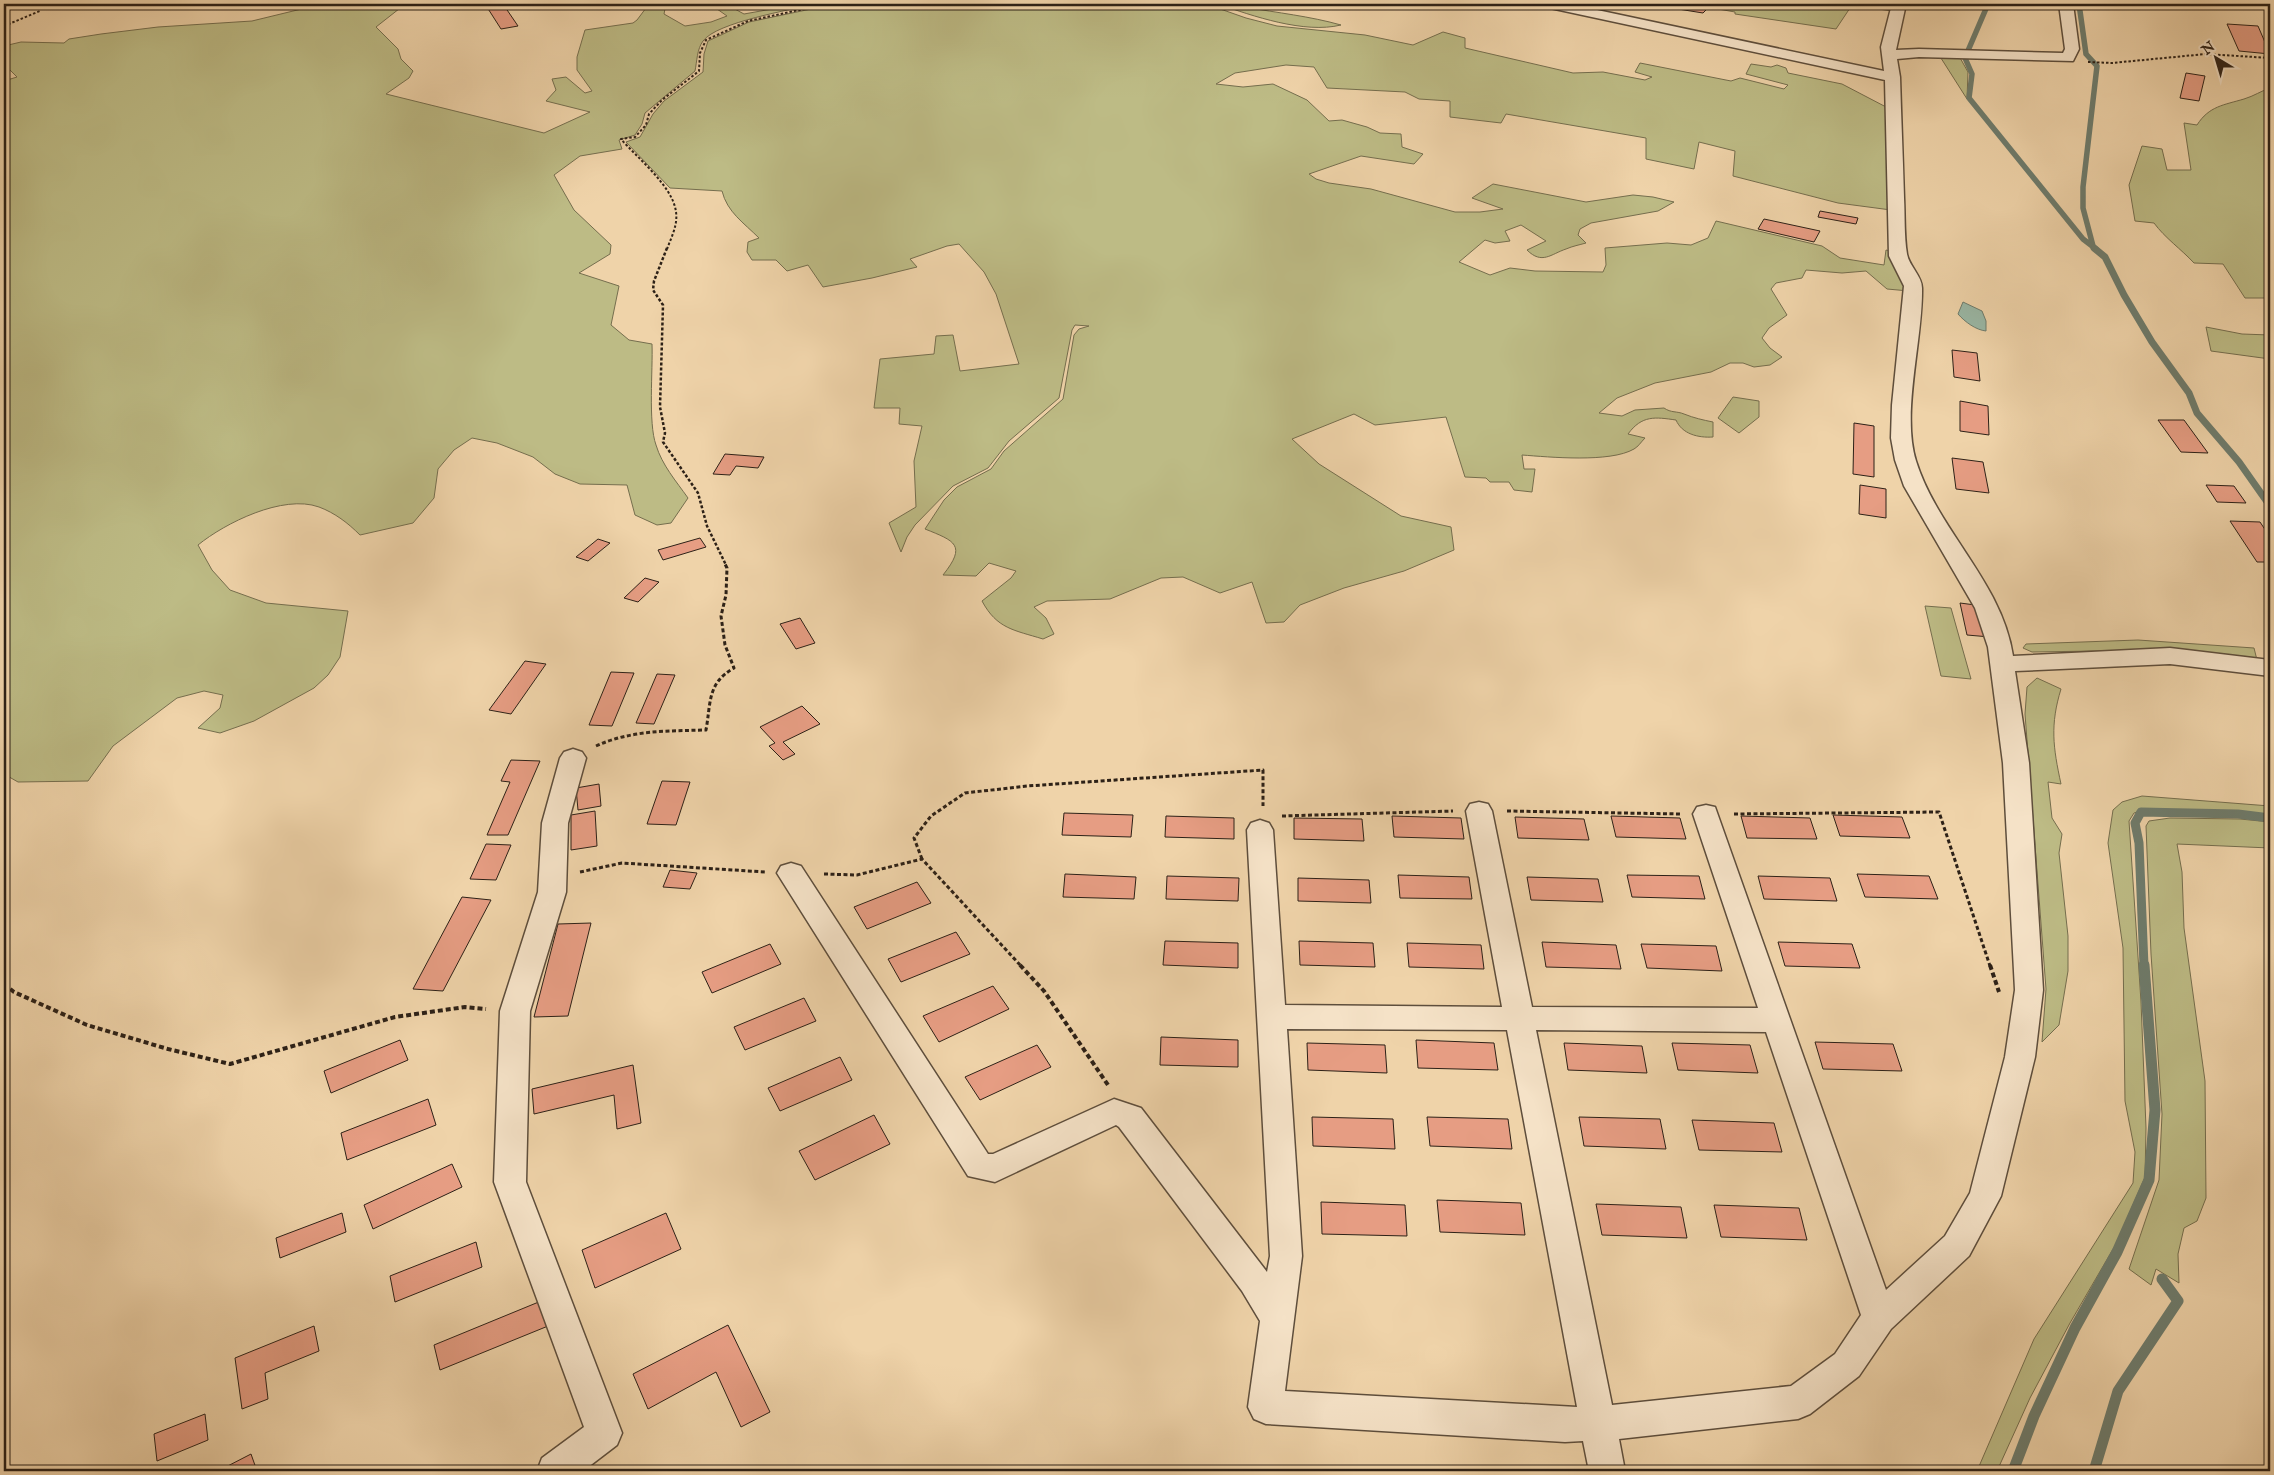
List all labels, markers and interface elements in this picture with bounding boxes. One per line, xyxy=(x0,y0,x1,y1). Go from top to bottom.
north arrow xyxy=(2192,32,2242,82)
text: N xyxy=(2198,38,2219,60)

